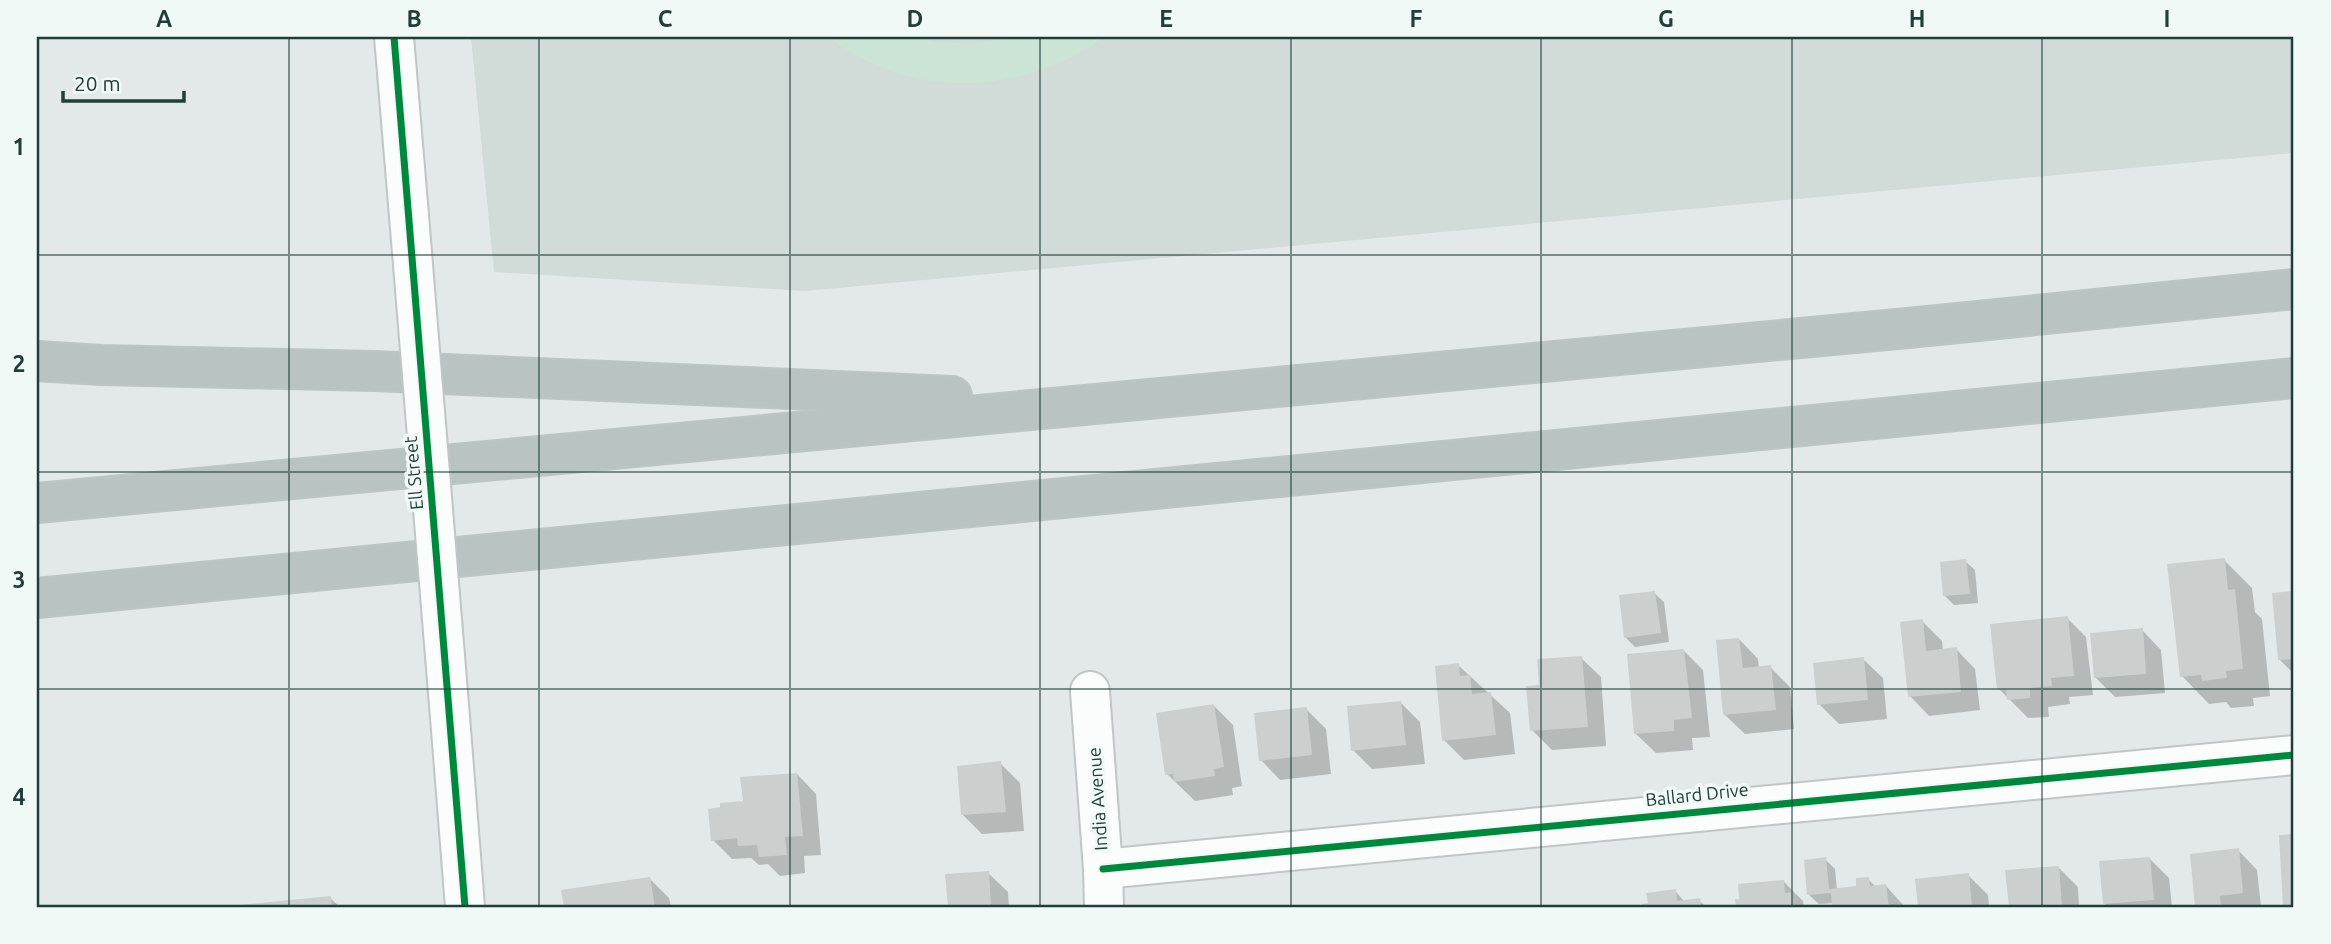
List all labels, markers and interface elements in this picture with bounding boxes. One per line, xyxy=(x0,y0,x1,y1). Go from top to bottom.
text: A xyxy=(156,6,172,31)
text: B xyxy=(406,6,422,31)
text: C xyxy=(658,6,673,31)
text: D xyxy=(907,6,923,31)
text: E xyxy=(1159,6,1173,31)
text: F xyxy=(1410,6,1423,31)
text: G xyxy=(1658,6,1674,31)
text: H xyxy=(1909,6,1925,31)
text: I xyxy=(2164,6,2170,31)
scale bar xyxy=(63,60,184,104)
text: 20 m xyxy=(74,71,121,95)
text: 1 xyxy=(13,134,25,159)
text: 2 xyxy=(13,351,25,376)
street label: Ell Street xyxy=(400,435,426,511)
text: 3 xyxy=(13,567,25,592)
street label: India Avenue xyxy=(1083,747,1111,852)
street label: Ballard Drive xyxy=(1644,779,1749,809)
text: 4 xyxy=(13,784,26,809)

